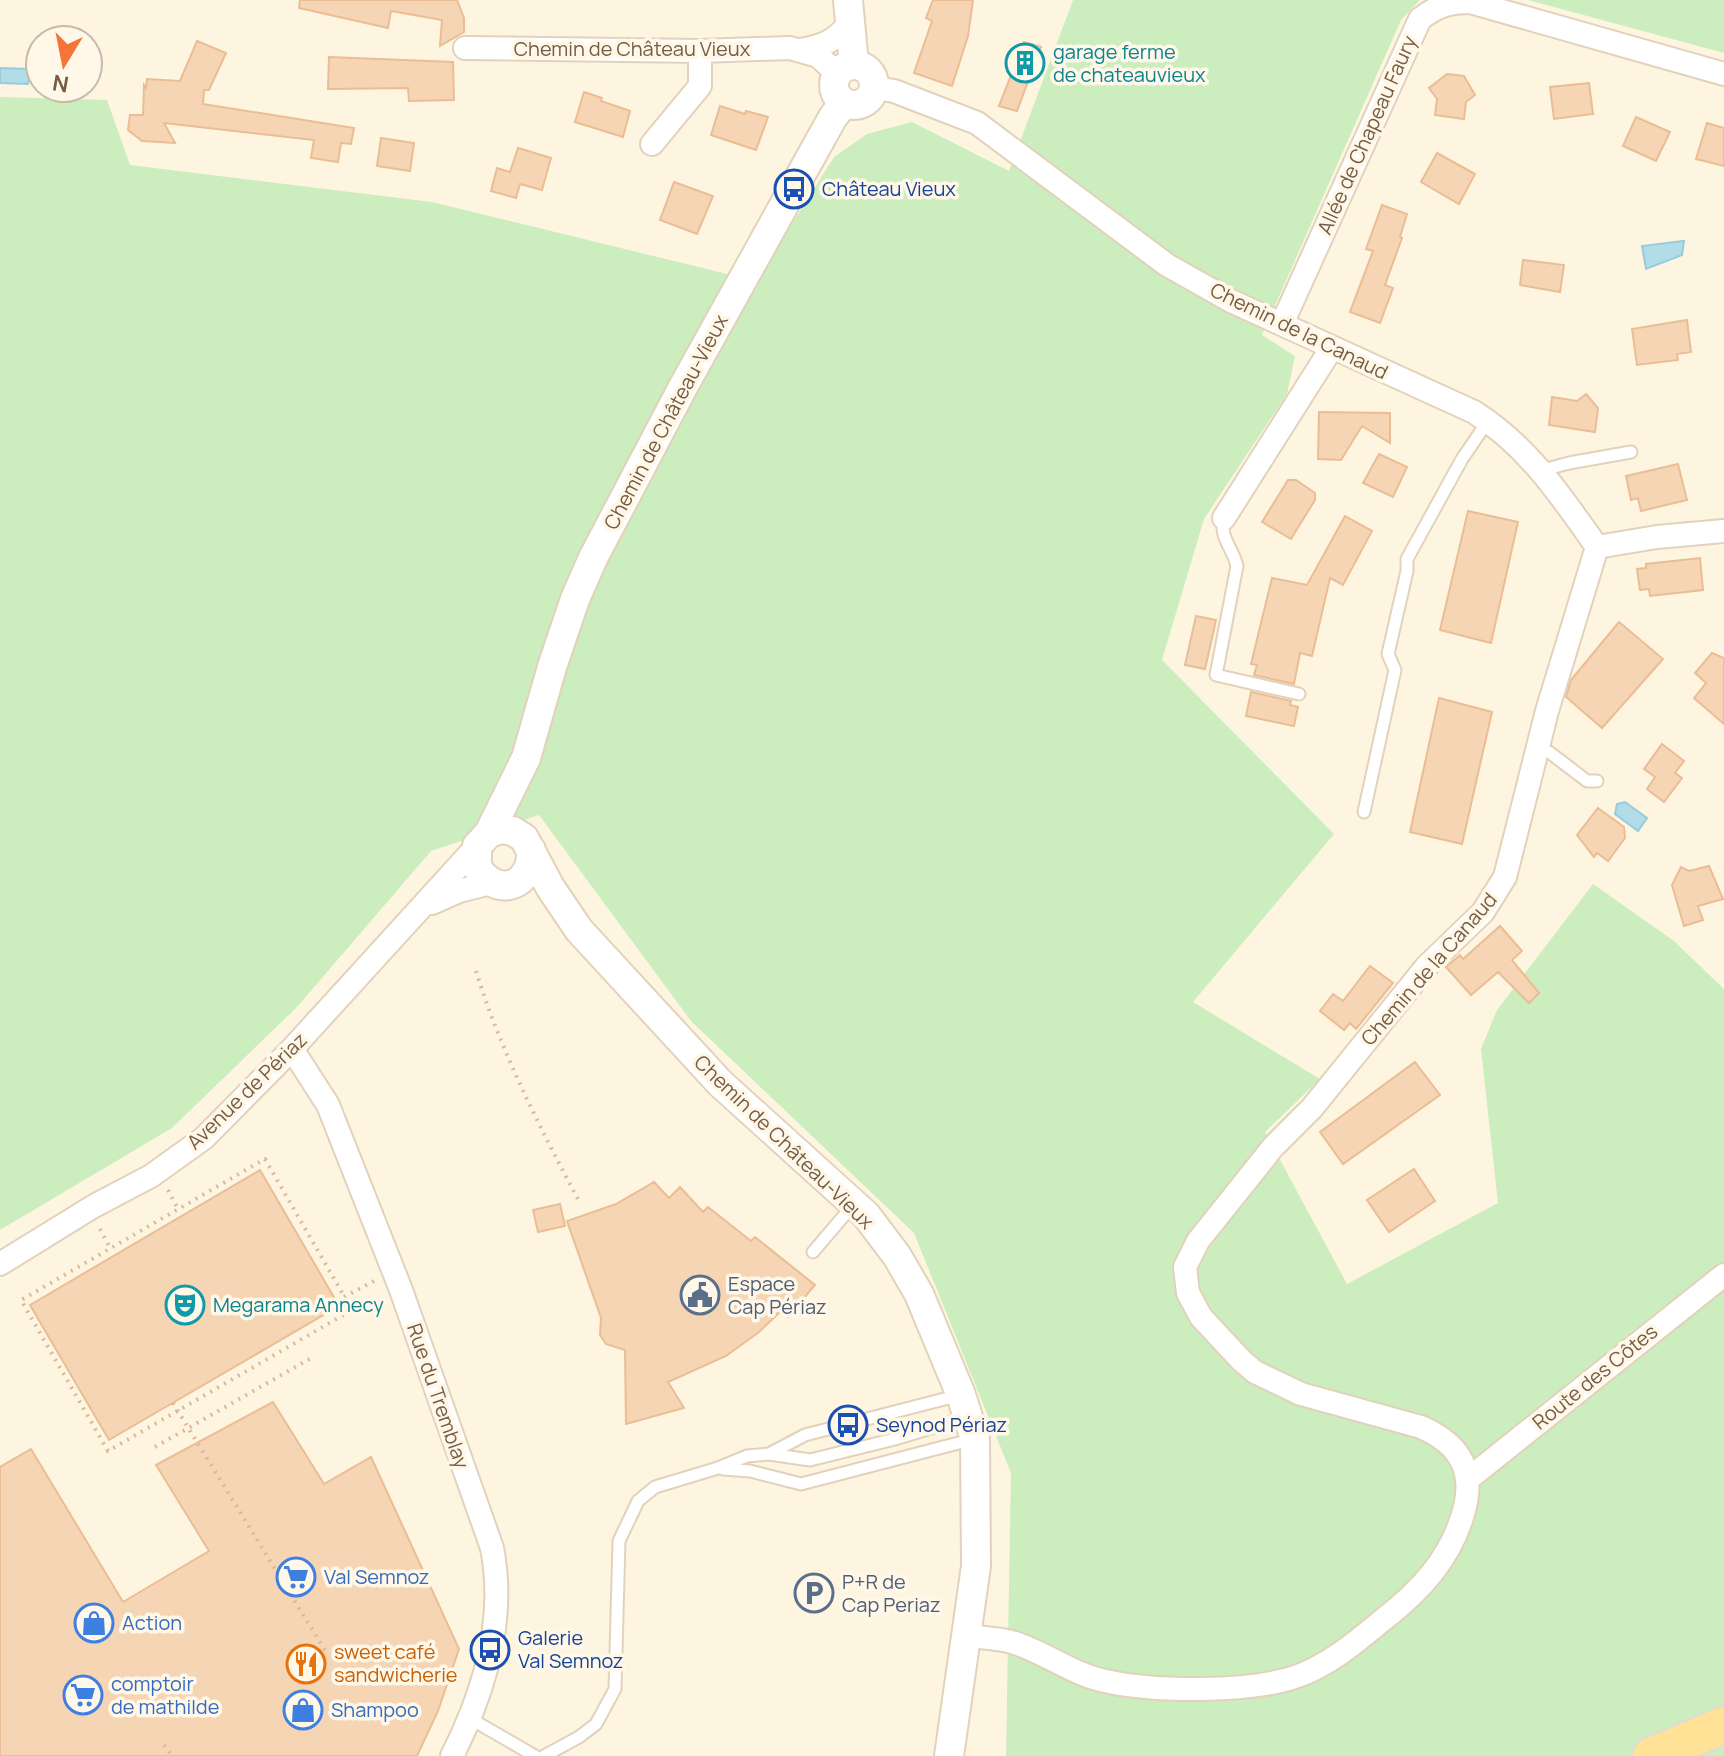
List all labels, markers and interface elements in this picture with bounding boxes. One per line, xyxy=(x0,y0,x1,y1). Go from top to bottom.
north arrow xyxy=(24,24,104,104)
street label: Allée de Chapeau Faury xyxy=(1311,31,1423,238)
street label: Chemin de Château Vieux xyxy=(514,35,751,62)
place label: garage ferme de chateauvieux xyxy=(1053,38,1206,88)
building icon: garage ferme de chateauvieux xyxy=(1004,42,1046,84)
text: N xyxy=(50,68,71,100)
bus stop icon: Château Vieux xyxy=(773,168,815,210)
place label: Château Vieux xyxy=(822,175,956,202)
street label: Chemin de la Canaud xyxy=(1206,276,1393,385)
street label: Chemin de Château-Vieux xyxy=(597,309,734,534)
street label: Chemin de la Canaud xyxy=(1355,886,1503,1051)
street label: Avenue de Périaz xyxy=(181,1026,313,1155)
street label: Chemin de Château-Vieux xyxy=(689,1049,880,1235)
place label: Espace Cap Périaz xyxy=(728,1270,827,1320)
public building icon: Espace Cap Périaz xyxy=(679,1274,721,1316)
theatre icon: Megarama Annecy xyxy=(164,1284,206,1326)
place label: Megarama Annecy xyxy=(213,1291,384,1318)
street label: Route des Côtes xyxy=(1527,1318,1663,1435)
street label: Rue du Tremblay xyxy=(401,1320,476,1472)
bus stop icon: Seynod Périaz xyxy=(827,1404,869,1446)
place label: Seynod Périaz xyxy=(876,1411,1007,1438)
supermarket icon: Val Semnoz xyxy=(275,1556,317,1598)
place label: Val Semnoz xyxy=(324,1563,429,1590)
place label: P+R de Cap Periaz xyxy=(842,1568,941,1618)
parking icon: P+R de Cap Periaz xyxy=(793,1572,835,1614)
shop icon: Action xyxy=(73,1602,115,1644)
place label: Action xyxy=(122,1609,182,1636)
place label: Galerie Val Semnoz xyxy=(518,1624,623,1674)
bus stop icon: Galerie Val Semnoz xyxy=(469,1629,511,1671)
place label: sweet café sandwicherie xyxy=(334,1638,458,1688)
restaurant icon: sweet café sandwicherie xyxy=(285,1643,327,1685)
place label: comptoir de mathilde xyxy=(111,1670,219,1720)
supermarket icon: comptoir de mathilde xyxy=(62,1674,104,1716)
shop icon: Shampoo xyxy=(282,1689,324,1731)
place label: Shampoo xyxy=(331,1696,419,1723)

